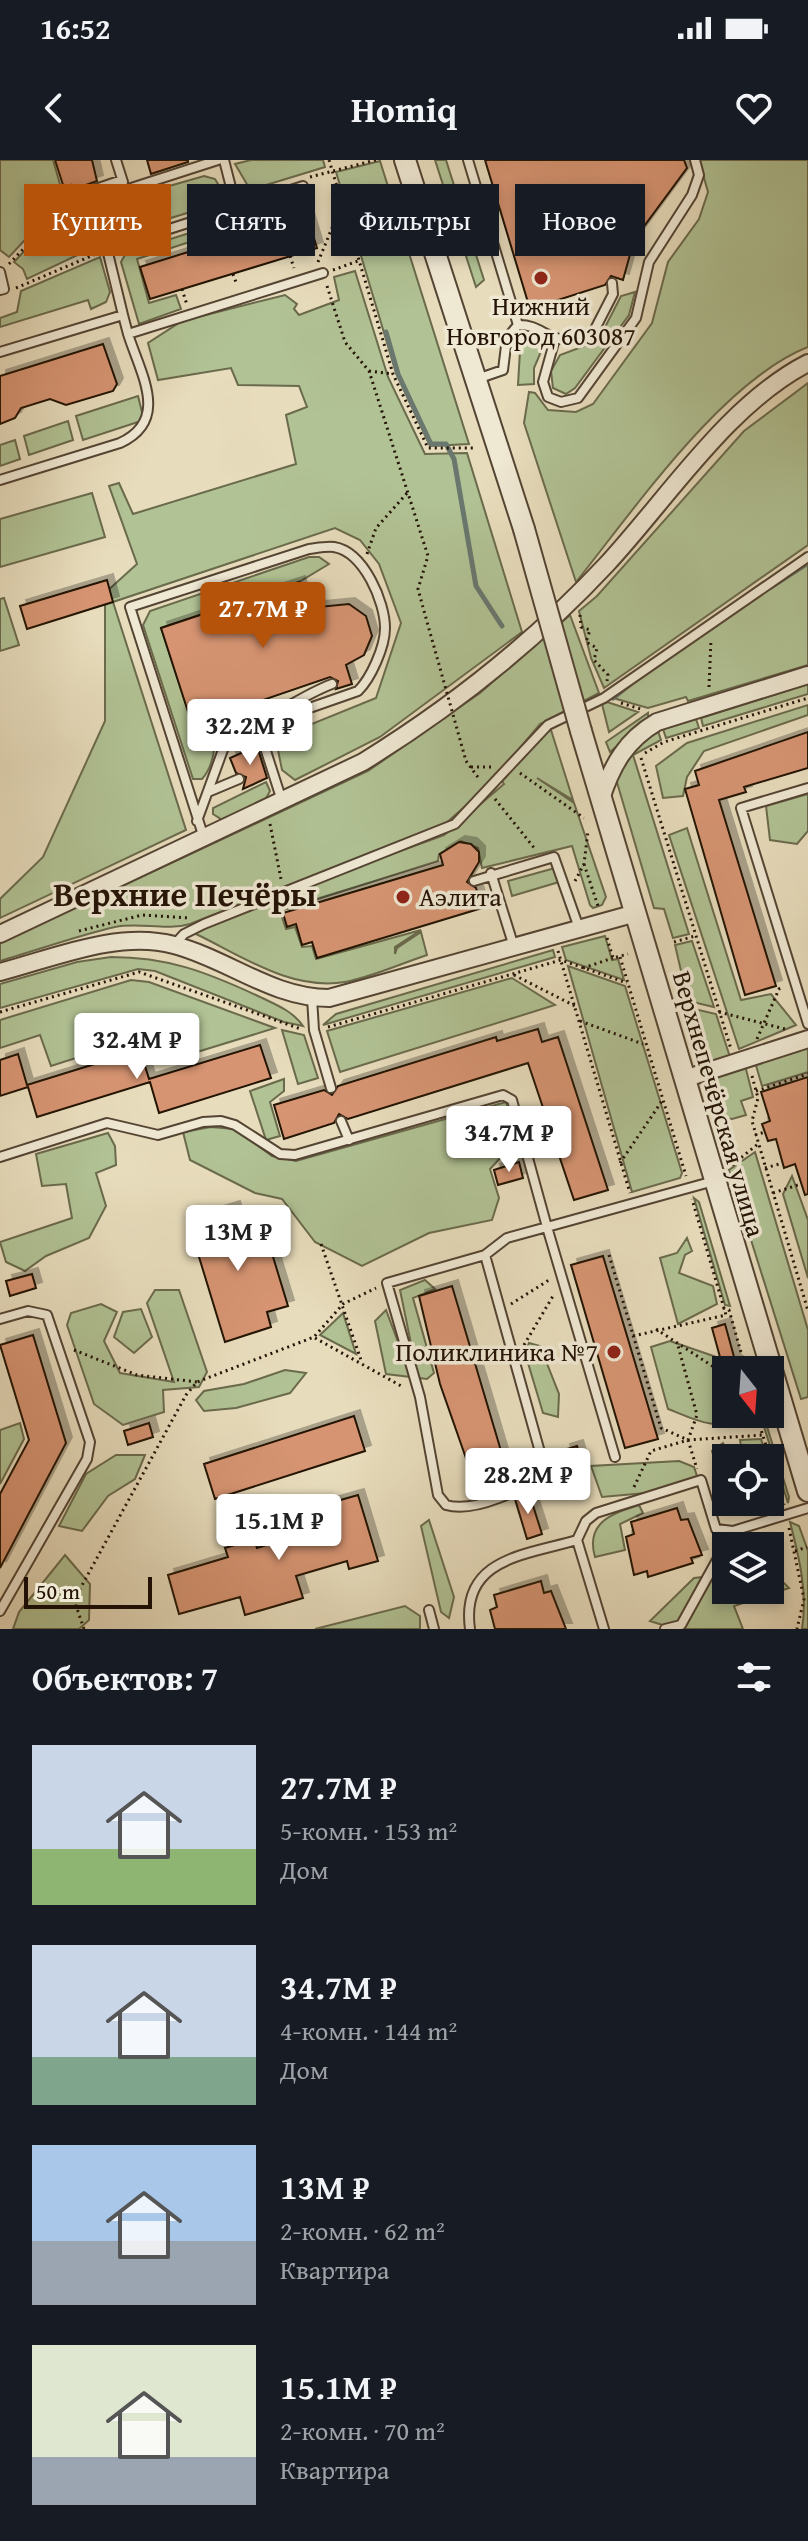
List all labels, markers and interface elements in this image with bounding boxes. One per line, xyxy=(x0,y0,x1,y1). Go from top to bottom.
text: 16:52 xyxy=(40,6,111,50)
text: Homiq xyxy=(351,82,457,135)
icon: back xyxy=(32,86,76,130)
icon: heart xyxy=(732,86,776,130)
chip: Купить xyxy=(24,184,171,256)
chip: Снять xyxy=(187,184,315,256)
chip: Фильтры xyxy=(331,184,499,256)
chip: Новое xyxy=(515,184,645,256)
marker: Нижний Новгород 603087 xyxy=(532,269,550,287)
place label: Нижний Новгород 603087 xyxy=(446,286,636,355)
pin: 27.7M ₽ xyxy=(189,582,337,650)
text: 27.7M ₽ xyxy=(218,588,308,627)
pin: 32.2M ₽ xyxy=(176,699,324,767)
text: 32.2M ₽ xyxy=(205,705,295,744)
district label: Верхние Печёры xyxy=(53,869,317,918)
place label: Аэлита xyxy=(419,877,502,916)
marker: Аэлита xyxy=(394,888,412,906)
street label: Верхнепечёрская улица xyxy=(663,966,776,1242)
pin: 32.4M ₽ xyxy=(63,1013,211,1081)
text: 32.4M ₽ xyxy=(92,1019,182,1058)
pin: 34.7M ₽ xyxy=(435,1106,583,1174)
text: 34.7M ₽ xyxy=(464,1112,554,1151)
pin: 13M ₽ xyxy=(182,1205,294,1273)
text: 13M ₽ xyxy=(204,1211,272,1250)
place label: Поликлиника №7 xyxy=(395,1332,598,1371)
marker: Поликлиника №7 xyxy=(605,1343,623,1361)
north arrow xyxy=(712,1356,784,1428)
map controls xyxy=(712,1356,784,1604)
button: locate xyxy=(712,1444,784,1516)
pin: 28.2M ₽ xyxy=(454,1448,602,1516)
text: 28.2M ₽ xyxy=(483,1454,573,1493)
pin: 15.1M ₽ xyxy=(205,1494,353,1562)
text: 15.1M ₽ xyxy=(234,1500,324,1539)
button: layers xyxy=(712,1532,784,1604)
scale bar xyxy=(24,1573,152,1609)
text: 50 m xyxy=(36,1575,80,1607)
text: Объектов: 7 xyxy=(32,1653,218,1702)
icon: filters xyxy=(732,1655,776,1699)
text: 27.7M ₽ xyxy=(280,1762,397,1811)
icon: home xyxy=(96,1777,192,1873)
text: 5-комн. · 153 m² xyxy=(280,1811,457,1850)
text: Дом xyxy=(280,1850,328,1889)
text: 34.7M ₽ xyxy=(280,1962,397,2011)
icon: home xyxy=(96,1977,192,2073)
text: 4-комн. · 144 m² xyxy=(280,2011,457,2050)
text: Дом xyxy=(280,2050,328,2089)
text: 13M ₽ xyxy=(280,2162,370,2211)
icon: home xyxy=(96,2177,192,2273)
text: 2-комн. · 62 m² xyxy=(280,2211,445,2250)
text: Квартира xyxy=(280,2250,389,2289)
text: 15.1M ₽ xyxy=(280,2362,397,2411)
icon: home xyxy=(96,2377,192,2473)
text: 2-комн. · 70 m² xyxy=(280,2411,445,2450)
text: Квартира xyxy=(280,2450,389,2489)

